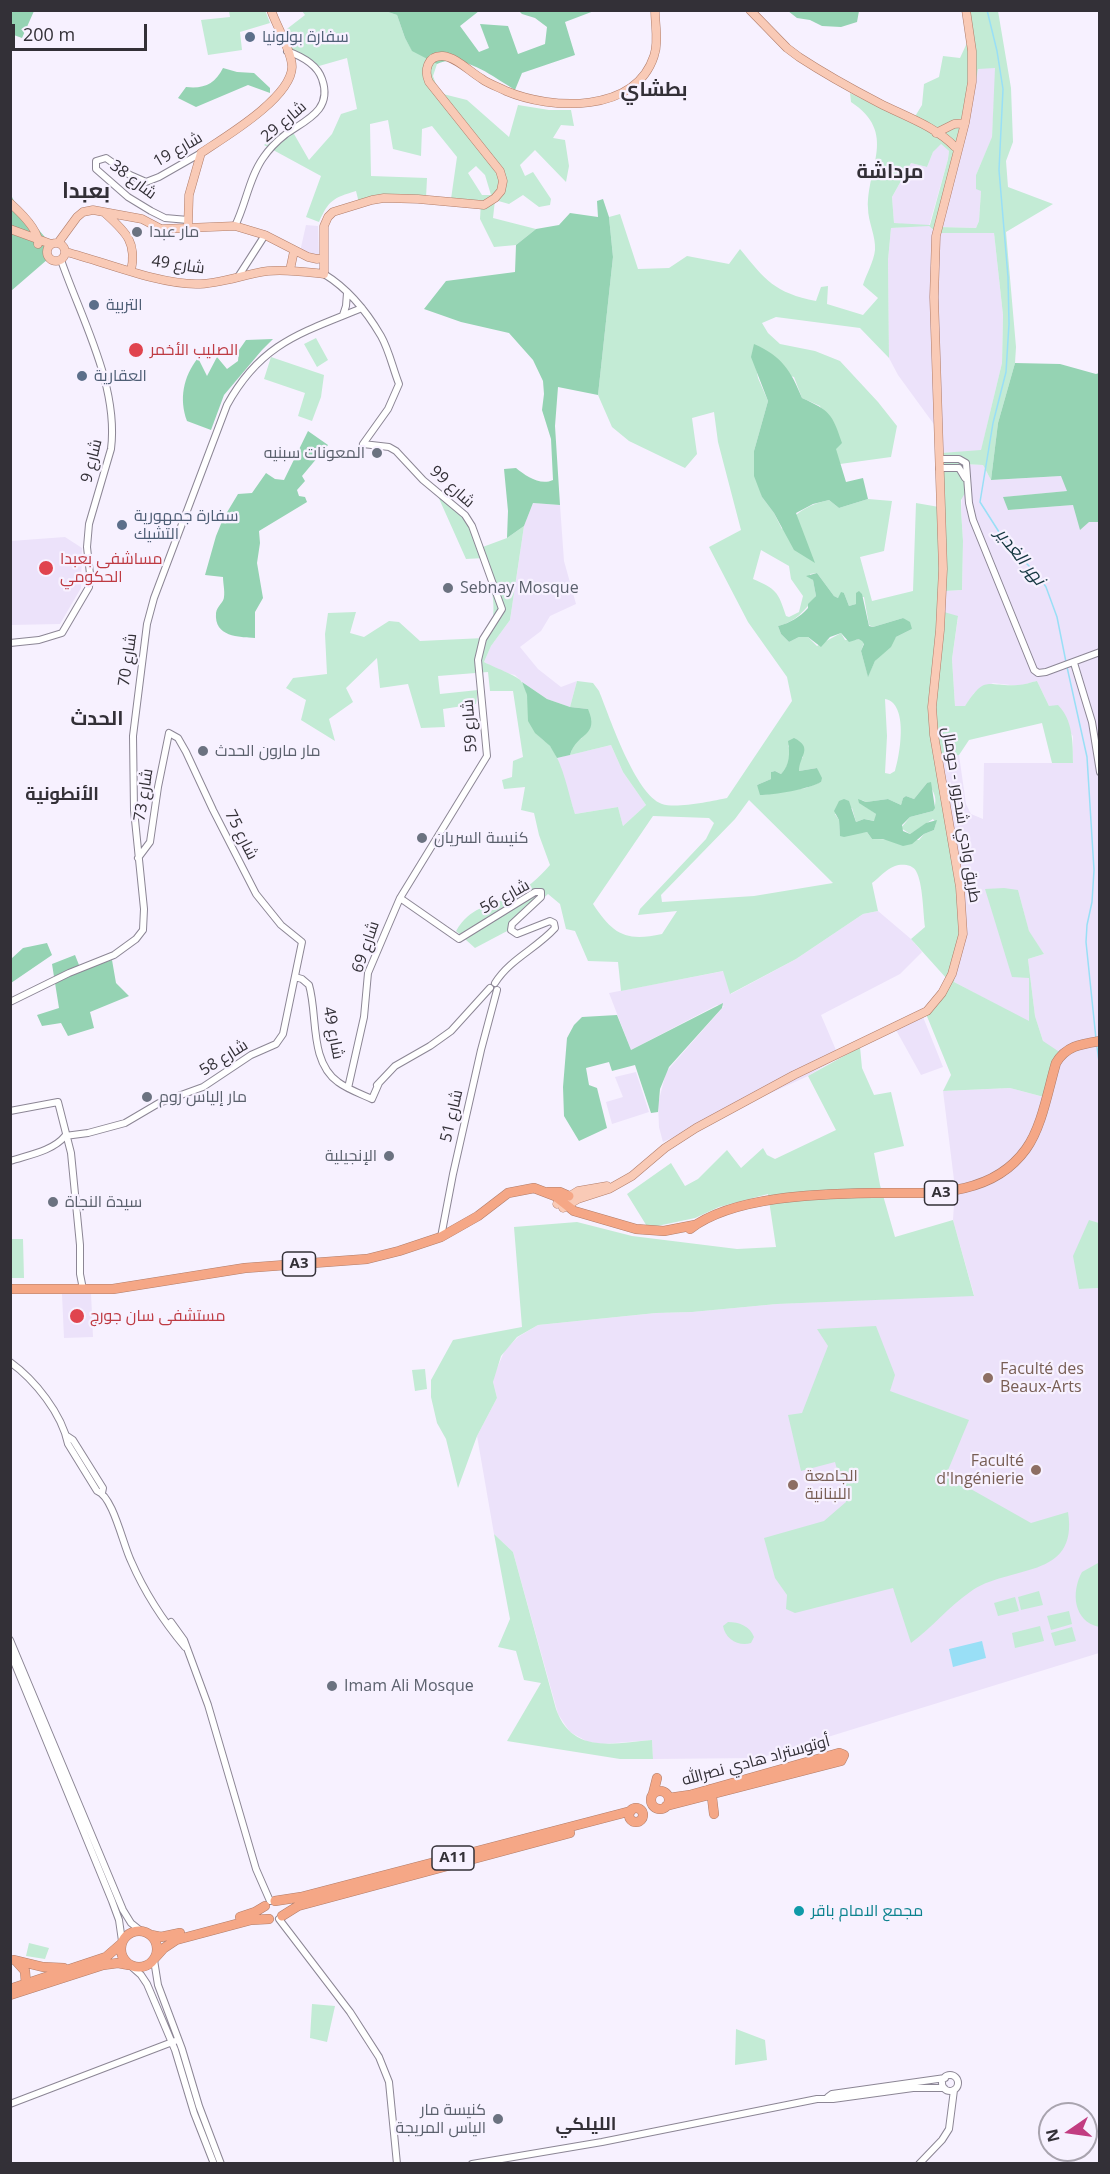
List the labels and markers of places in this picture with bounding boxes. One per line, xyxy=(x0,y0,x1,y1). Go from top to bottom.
place label: سفارة بولونيا xyxy=(262,27,349,47)
marker: سفارة بولونيا xyxy=(243,30,257,44)
place label: مار عبدا xyxy=(149,222,199,242)
marker: مار عبدا xyxy=(130,225,144,239)
place label: التربية xyxy=(106,295,142,315)
marker: التربية xyxy=(87,298,101,312)
place label: الصليب الأخمر xyxy=(150,340,238,360)
marker: الصليب الأخمر xyxy=(127,341,145,359)
place label: العقارية xyxy=(94,366,147,386)
marker: العقارية xyxy=(75,369,89,383)
place label: المعونات سبنيه xyxy=(264,443,365,463)
marker: المعونات سبنيه xyxy=(370,446,384,460)
place label: سفارة جمهورية التشيك xyxy=(134,506,238,544)
marker: سفارة جمهورية التشيك xyxy=(115,518,129,532)
place label: مساشفى بعبدا الحكومي xyxy=(60,549,163,587)
marker: مساشفى بعبدا الحكومي xyxy=(37,559,55,577)
place label: Sebnay Mosque xyxy=(460,578,579,598)
marker: Sebnay Mosque xyxy=(441,581,455,595)
place label: مار مارون الحدث xyxy=(215,741,321,761)
marker: مار مارون الحدث xyxy=(196,744,210,758)
place label: كنيسة السريان xyxy=(434,828,528,848)
marker: كنيسة السريان xyxy=(415,831,429,845)
place label: مار إلياس روم xyxy=(159,1087,247,1107)
marker: مار إلياس روم xyxy=(140,1090,154,1104)
place label: الإنجيلية xyxy=(325,1146,377,1166)
marker: الإنجيلية xyxy=(382,1149,396,1163)
place label: سيدة النجاة xyxy=(65,1192,142,1212)
marker: سيدة النجاة xyxy=(46,1195,60,1209)
place label: مستشفى سان جورج xyxy=(90,1306,225,1326)
marker: مستشفى سان جورج xyxy=(68,1307,86,1325)
place label: Faculté des Beaux-Arts xyxy=(1000,1359,1084,1397)
marker: Faculté des Beaux-Arts xyxy=(981,1371,995,1385)
place label: Faculté d'Ingénierie xyxy=(936,1451,1024,1489)
marker: Faculté d'Ingénierie xyxy=(1029,1463,1043,1477)
place label: الجامعة اللبنانية xyxy=(805,1466,858,1504)
marker: الجامعة اللبنانية xyxy=(786,1478,800,1492)
place label: Imam Ali Mosque xyxy=(344,1676,474,1696)
marker: Imam Ali Mosque xyxy=(325,1679,339,1693)
place label: مجمع الامام باقر xyxy=(811,1901,923,1921)
marker: مجمع الامام باقر xyxy=(792,1904,806,1918)
place label: كنيسة مار الياس المريجة xyxy=(396,2100,486,2138)
marker: كنيسة مار الياس المريجة xyxy=(491,2112,505,2126)

